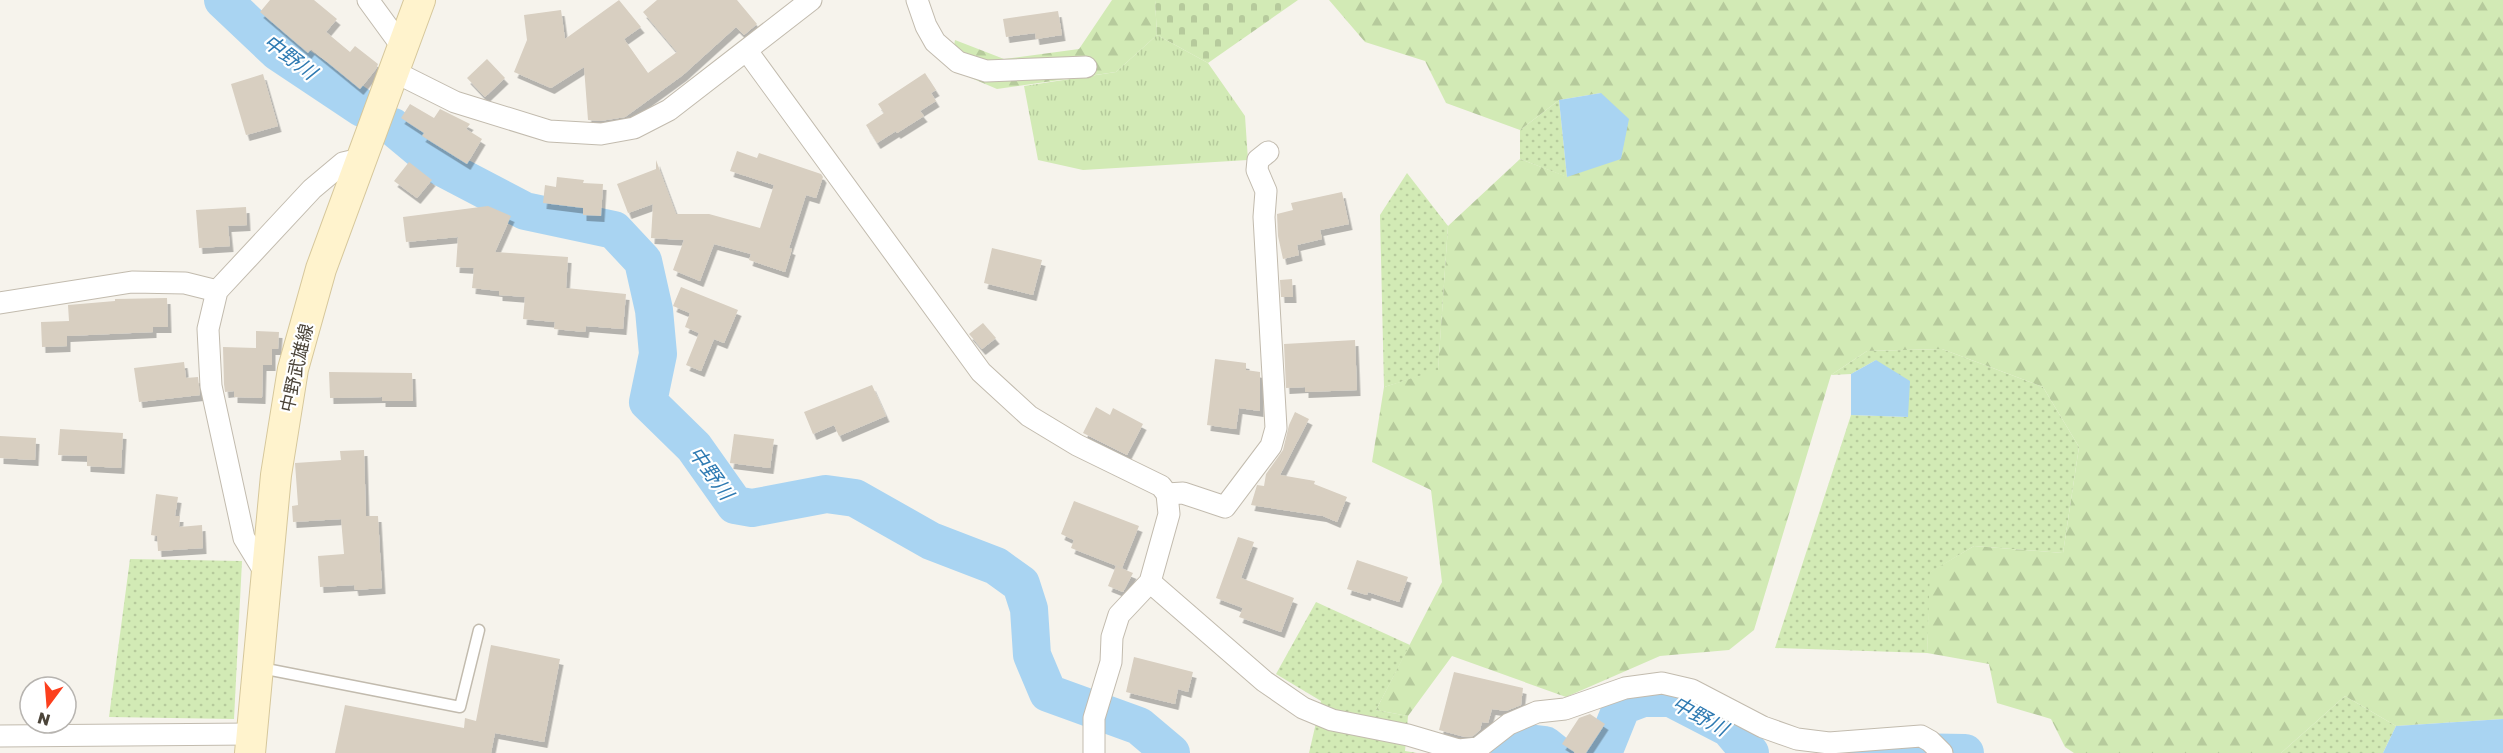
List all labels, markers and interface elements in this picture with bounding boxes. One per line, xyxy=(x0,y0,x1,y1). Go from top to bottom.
water label: 中野川 xyxy=(259,29,323,85)
street label: 中野武雄線 xyxy=(275,321,317,414)
water label: 中野川 xyxy=(684,441,740,505)
north arrow xyxy=(18,675,78,735)
water label: 中野川 xyxy=(1668,690,1734,741)
text: N xyxy=(35,708,52,731)

